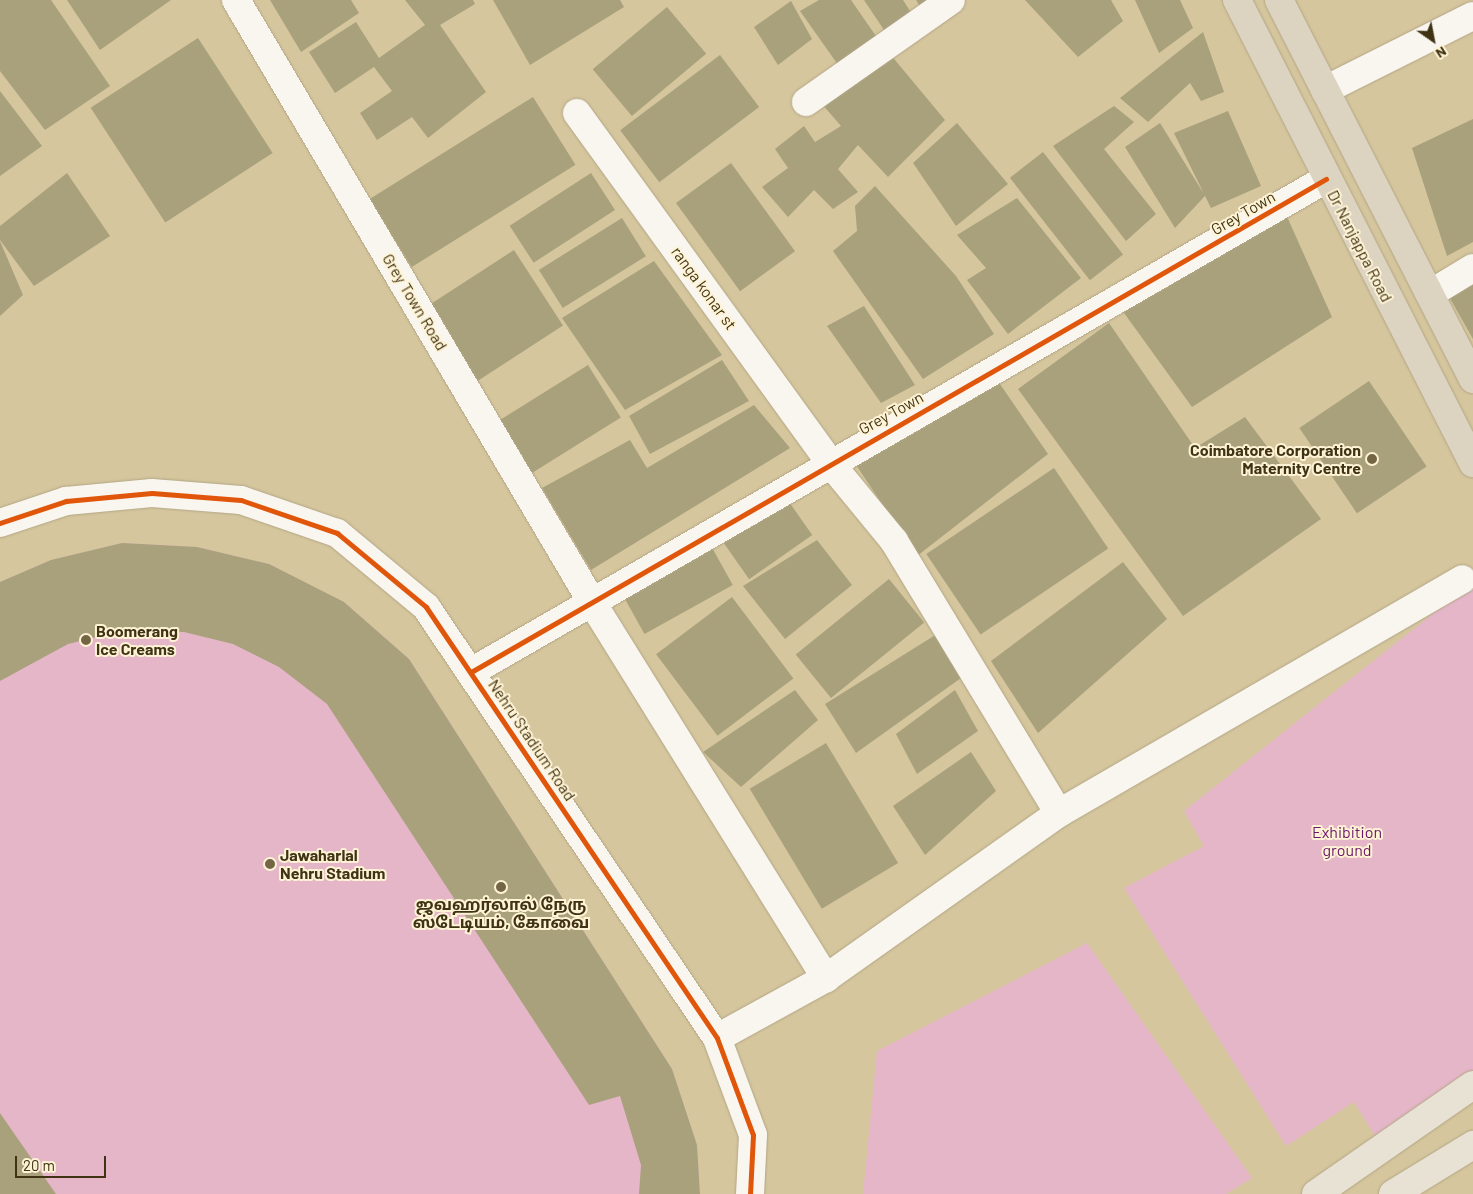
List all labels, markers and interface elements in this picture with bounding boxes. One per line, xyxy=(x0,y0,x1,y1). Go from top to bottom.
north arrow xyxy=(1408,15,1458,65)
text: N xyxy=(1433,43,1450,63)
street label: Grey Town xyxy=(1207,187,1279,239)
street label: Dr Nanjappa Road xyxy=(1324,187,1396,305)
street label: ranga konar st xyxy=(667,243,741,333)
street label: Grey Town Road xyxy=(379,250,451,354)
street label: Grey Town xyxy=(855,387,927,439)
place label: Coimbatore Corporation Maternity Centre xyxy=(1190,440,1361,478)
marker: Coimbatore Corporation Maternity Centre xyxy=(1365,452,1379,466)
place label: Boomerang Ice Creams xyxy=(96,621,178,659)
marker: Boomerang Ice Creams xyxy=(80,634,92,646)
street label: Nehru Stadium Road xyxy=(484,676,580,804)
park label: Exhibition ground xyxy=(1312,822,1382,860)
place label: Jawaharlal Nehru Stadium xyxy=(280,845,385,883)
marker: Jawaharlal Nehru Stadium xyxy=(264,858,276,870)
marker: ஜவஹர்லால் நேரு ஸ்டேடியம், கோவை xyxy=(495,881,507,893)
place label: ஜவஹர்லால் நேரு ஸ்டேடியம், கோவை xyxy=(413,894,589,932)
scale bar xyxy=(18,1146,109,1178)
text: 20 m xyxy=(23,1156,55,1174)

